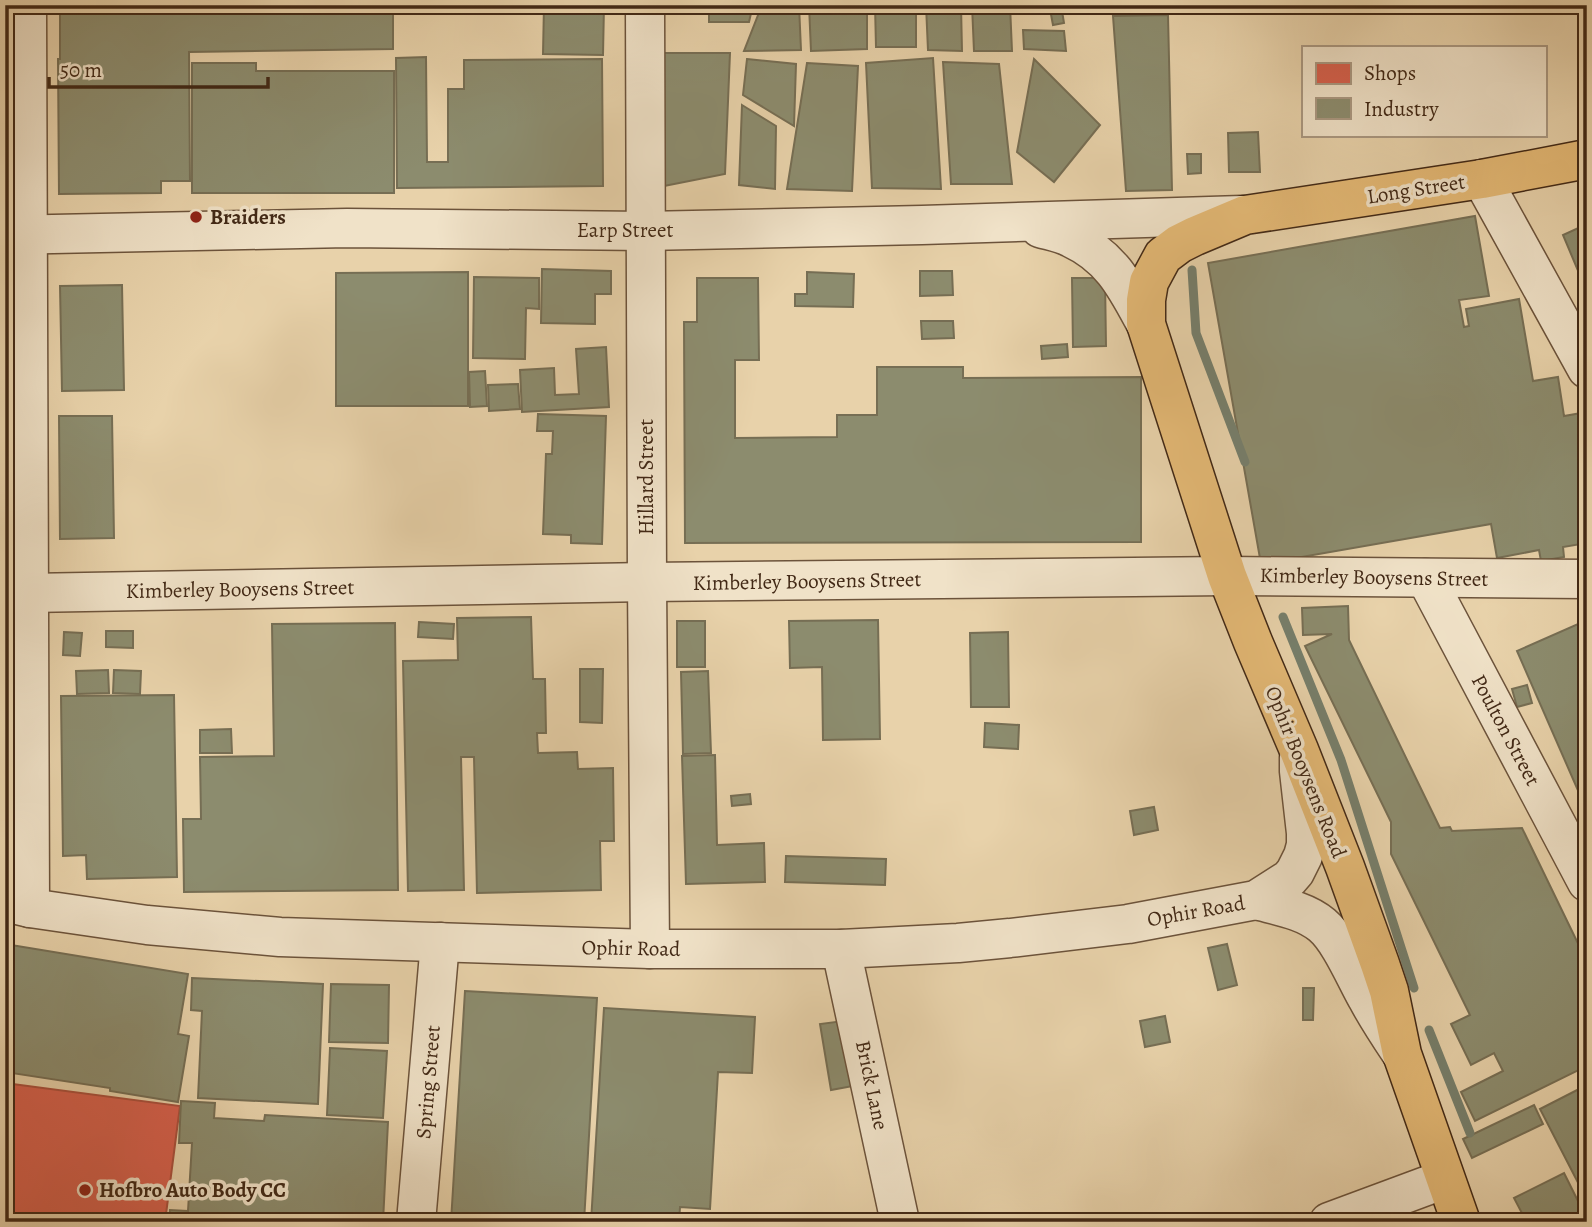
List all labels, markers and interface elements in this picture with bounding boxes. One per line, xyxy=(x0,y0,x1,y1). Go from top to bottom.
scale bar xyxy=(49,46,268,90)
legend xyxy=(1302,46,1546,136)
text: 50 m xyxy=(60,56,102,84)
text: Shops xyxy=(1364,59,1416,87)
text: Industry xyxy=(1364,95,1439,123)
street label: Long Street xyxy=(1365,167,1467,211)
place label: Braiders xyxy=(210,203,286,231)
marker: Braiders xyxy=(188,209,204,225)
street label: Earp Street xyxy=(577,216,673,244)
street label: Hillard Street xyxy=(632,419,660,535)
street label: Kimberley Booysens Street xyxy=(1259,561,1489,593)
street label: Kimberley Booysens Street xyxy=(692,565,922,597)
street label: Kimberley Booysens Street xyxy=(125,573,355,605)
street label: Poulton Street xyxy=(1465,669,1547,791)
street label: Ophir Booysens Road xyxy=(1259,682,1354,863)
street label: Ophir Road xyxy=(1145,889,1248,933)
street label: Ophir Road xyxy=(581,933,681,963)
street label: Spring Street xyxy=(409,1024,447,1140)
street label: Brick Lane xyxy=(849,1038,895,1132)
place label: Hofbro Auto Body CC xyxy=(99,1176,286,1204)
marker: Hofbro Auto Body CC xyxy=(77,1182,93,1198)

